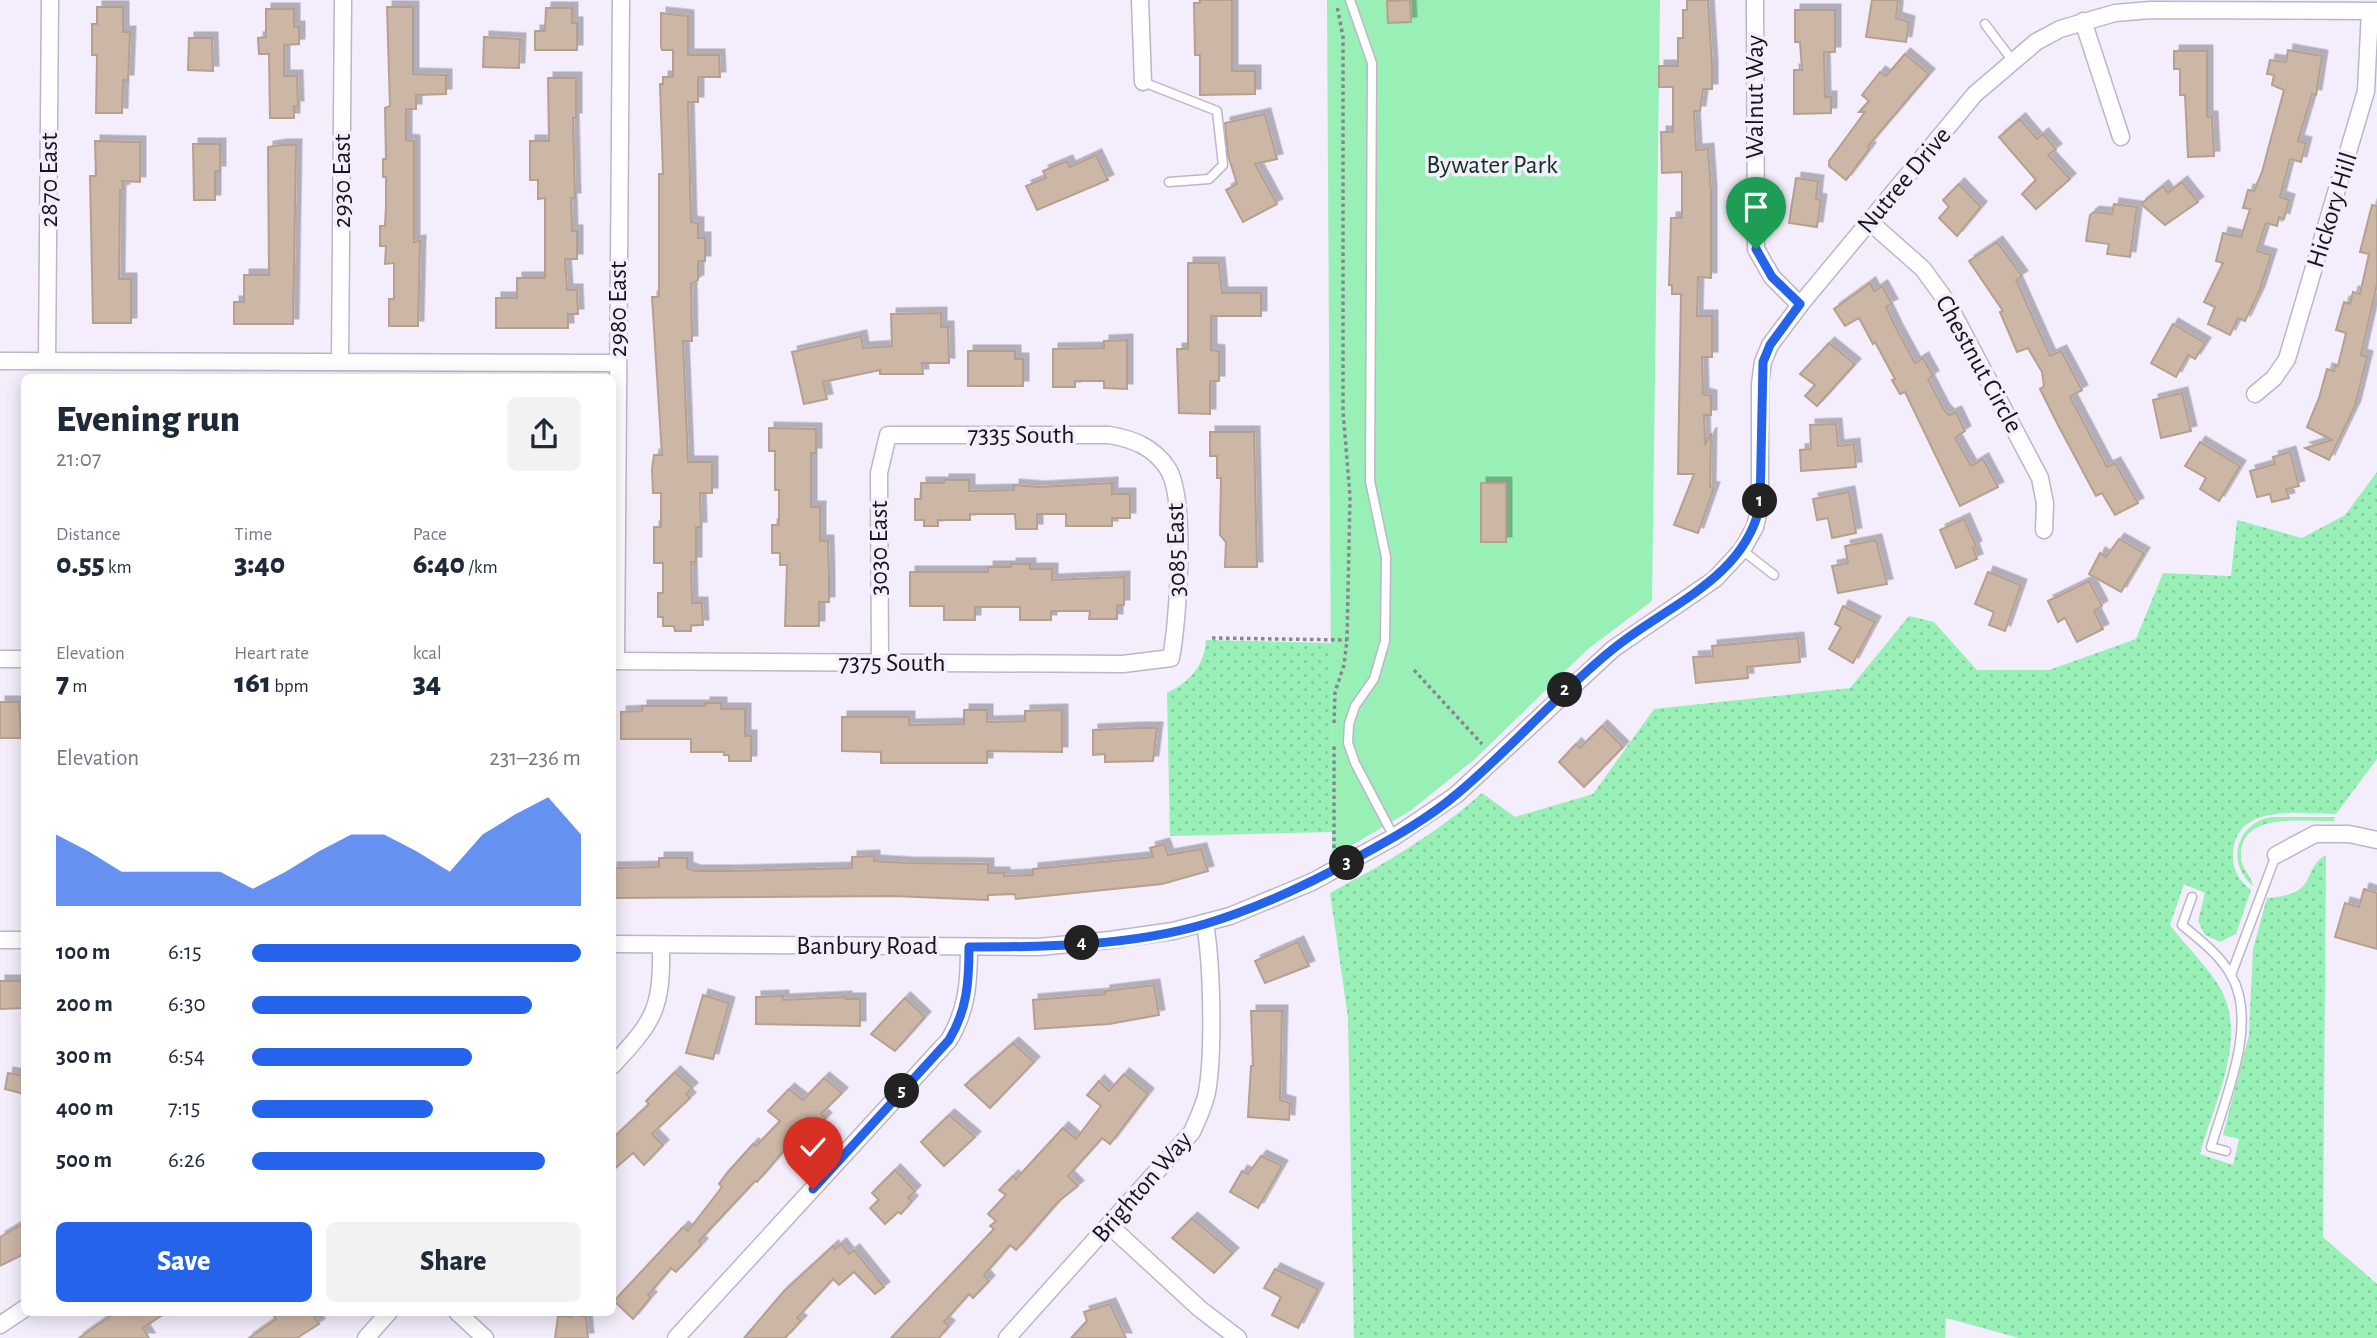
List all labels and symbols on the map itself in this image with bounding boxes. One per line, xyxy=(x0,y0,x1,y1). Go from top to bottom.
street label: Walnut Way xyxy=(1742,35,1768,159)
street label: Nutree Drive xyxy=(1852,122,1956,238)
street label: 2870 East xyxy=(36,133,62,227)
street label: 2930 East xyxy=(329,134,355,228)
street label: Hickory Hill xyxy=(2302,149,2362,271)
park label: Bywater Park xyxy=(1426,152,1558,178)
pin xyxy=(1726,177,1786,249)
street label: 2980 East xyxy=(605,261,631,357)
street label: Chestnut Circle xyxy=(1931,291,2027,437)
street label: 7335 South xyxy=(967,422,1075,448)
pin: 1 xyxy=(1742,484,1778,518)
street label: 3030 East xyxy=(866,500,892,596)
street label: 3085 East xyxy=(1162,503,1190,597)
street label: 7375 South xyxy=(838,650,946,676)
pin: 2 xyxy=(1548,672,1582,708)
pin: 3 xyxy=(1330,846,1364,880)
pin: 4 xyxy=(1064,926,1100,960)
street label: Banbury Road xyxy=(796,933,938,959)
pin: 5 xyxy=(884,1074,920,1108)
pin xyxy=(783,1117,843,1189)
street label: Brighton Way xyxy=(1087,1127,1197,1247)

